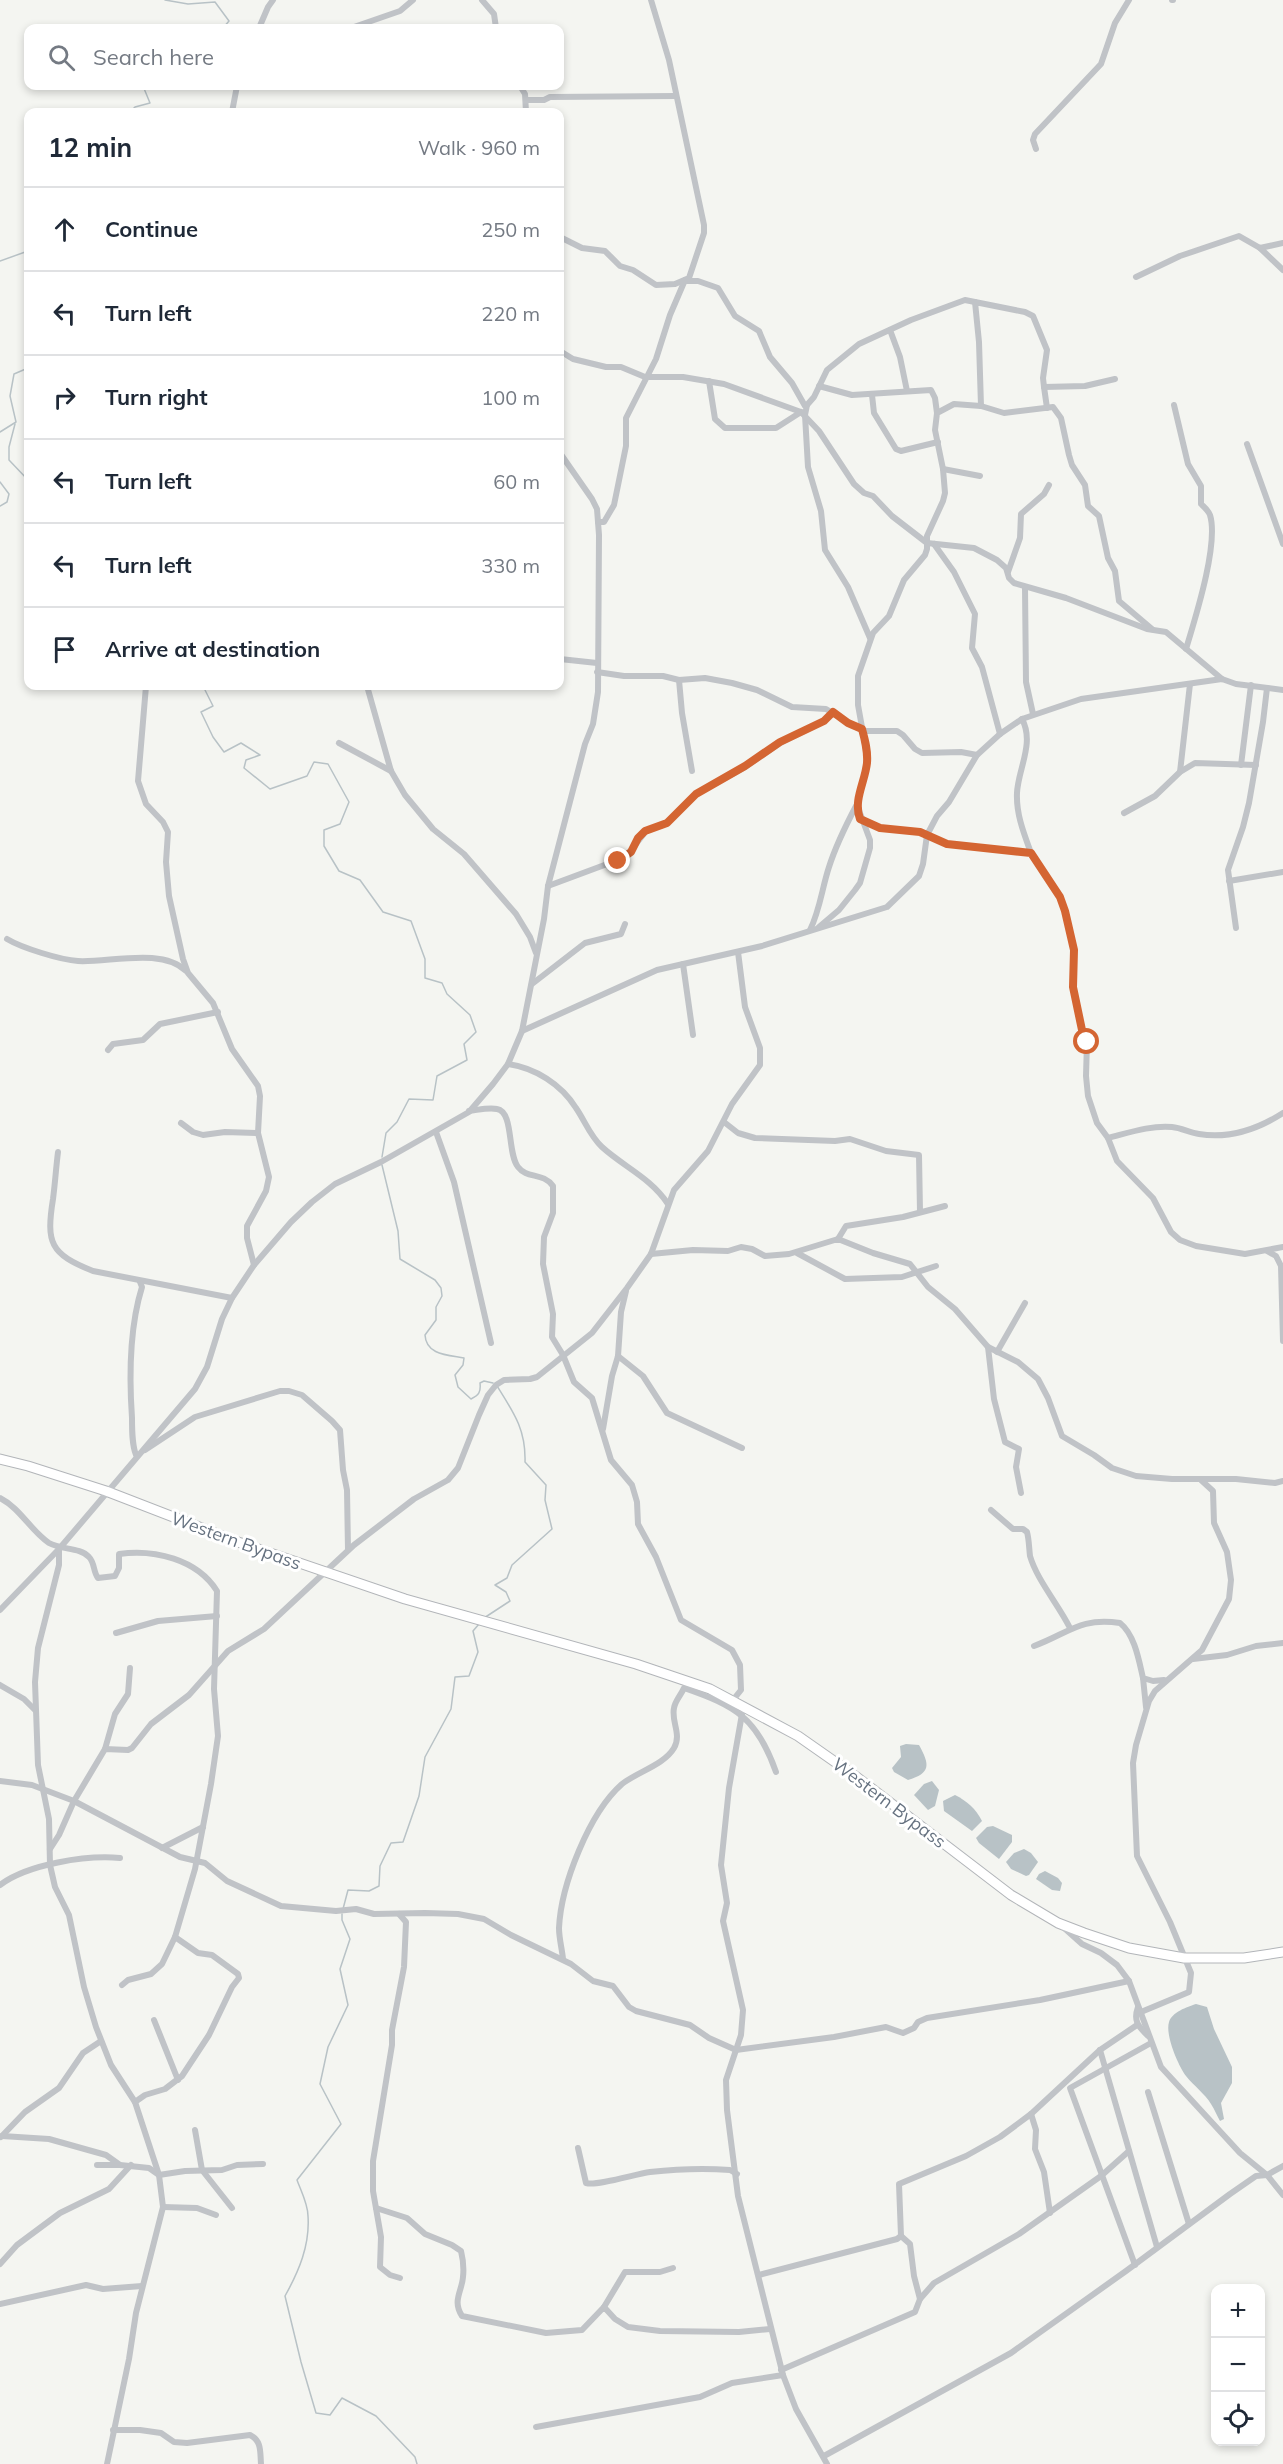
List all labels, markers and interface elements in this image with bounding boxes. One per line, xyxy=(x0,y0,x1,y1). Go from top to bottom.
search box xyxy=(24,24,564,90)
icon: search xyxy=(45,41,78,74)
text: Search here xyxy=(93,43,214,71)
text: 12 min xyxy=(48,131,132,164)
text: Walk · 960 m xyxy=(418,135,540,160)
icon: ahead xyxy=(48,213,81,246)
text: Continue xyxy=(105,215,198,243)
text: 250 m xyxy=(481,217,540,242)
icon: left xyxy=(48,297,81,330)
text: Turn left xyxy=(105,299,192,327)
text: 220 m xyxy=(481,301,540,326)
icon: right xyxy=(48,381,81,414)
text: Turn right xyxy=(105,383,208,411)
text: 100 m xyxy=(481,385,540,410)
icon: left xyxy=(48,465,81,498)
text: Turn left xyxy=(105,467,192,495)
text: 60 m xyxy=(493,469,540,494)
icon: left xyxy=(48,549,81,582)
text: Turn left xyxy=(105,551,192,579)
text: 330 m xyxy=(481,553,540,578)
icon: arrive xyxy=(48,633,81,666)
text: Arrive at destination xyxy=(105,635,320,663)
route end xyxy=(604,847,630,873)
route start xyxy=(1073,1028,1099,1054)
street label: Western Bypass xyxy=(168,1506,304,1575)
street label: Western Bypass xyxy=(828,1752,951,1853)
map controls xyxy=(1211,2284,1265,2446)
button: + xyxy=(1211,2284,1265,2338)
button: − xyxy=(1211,2338,1265,2392)
button: locate xyxy=(1211,2392,1265,2446)

